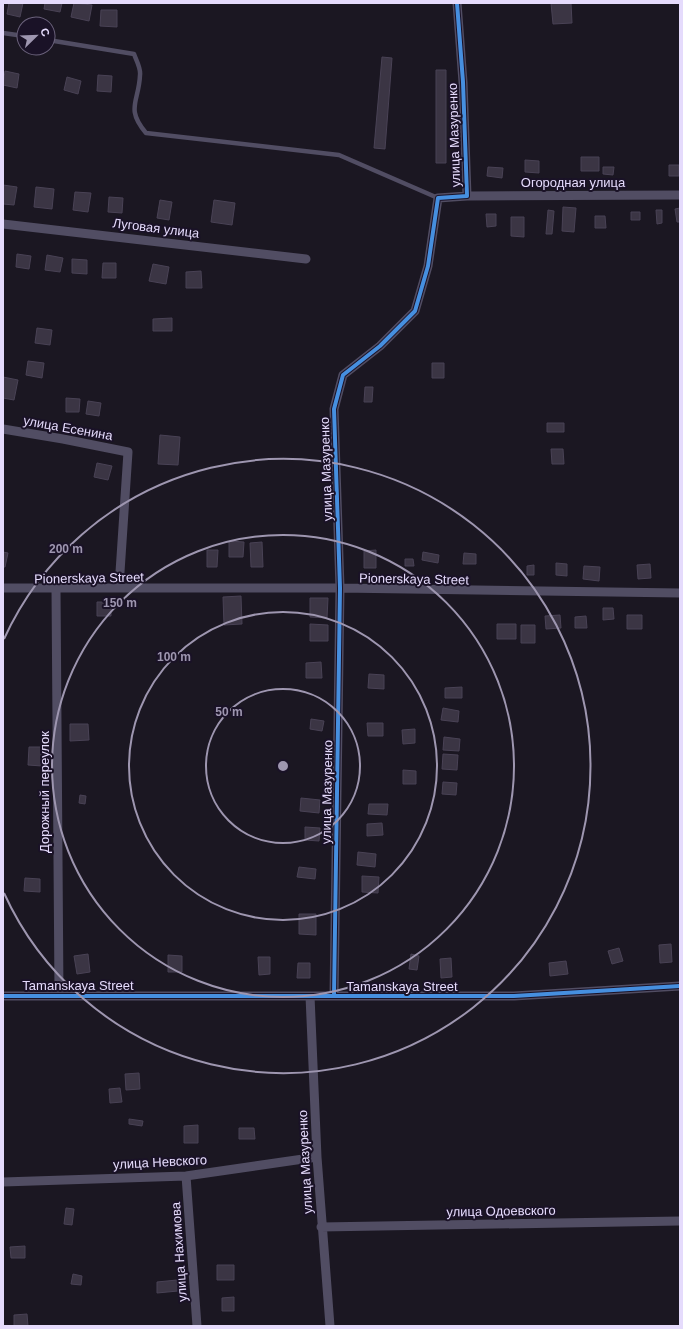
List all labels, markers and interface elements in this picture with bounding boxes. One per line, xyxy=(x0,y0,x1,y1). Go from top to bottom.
north arrow xyxy=(16,16,56,56)
text: С xyxy=(38,26,52,38)
street label: улица Мазуренко xyxy=(445,83,463,187)
street label: Огородная улица xyxy=(521,175,626,190)
street label: Луговая улица xyxy=(112,215,201,241)
street label: улица Есенина xyxy=(22,413,115,443)
street label: улица Мазуренко xyxy=(317,417,335,521)
text: 200 m xyxy=(49,542,83,556)
street label: Pionerskaya Street xyxy=(34,570,144,586)
street label: Pionerskaya Street xyxy=(359,571,469,587)
text: 150 m xyxy=(103,596,137,610)
text: 100 m xyxy=(157,650,191,664)
text: 50 m xyxy=(215,705,243,719)
street label: Дорожный переулок xyxy=(37,731,52,853)
street label: улица Мазуренко xyxy=(319,740,335,844)
centre of rings xyxy=(276,759,290,773)
street label: Tamanskaya Street xyxy=(22,978,134,993)
street label: Tamanskaya Street xyxy=(346,979,458,994)
street label: улица Мазуренко xyxy=(295,1110,315,1214)
street label: улица Невского xyxy=(113,1152,207,1172)
street label: улица Нахимова xyxy=(168,1201,190,1302)
street label: улица Одоевского xyxy=(446,1203,556,1219)

